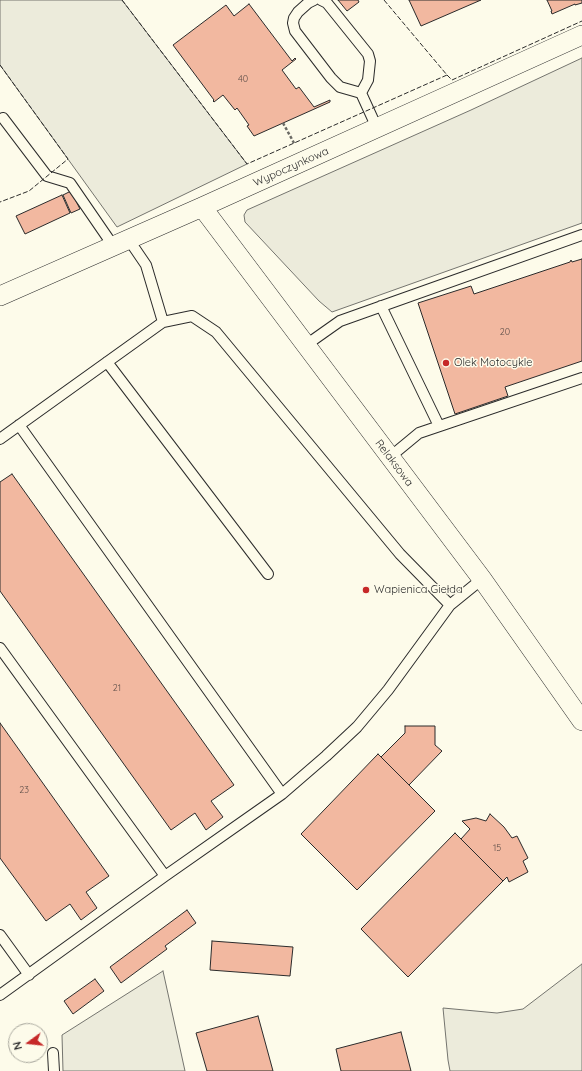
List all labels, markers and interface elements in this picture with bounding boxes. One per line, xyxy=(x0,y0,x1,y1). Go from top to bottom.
house number: 40 xyxy=(238,74,248,84)
street label: Wypoczynkowa xyxy=(251,144,331,190)
house number: 20 xyxy=(500,327,510,337)
place label: Olek Motocykle xyxy=(454,356,532,370)
marker: Olek Motocykle xyxy=(441,358,451,368)
street label: Relaksowa xyxy=(372,437,416,489)
place label: Wapienica Giełda xyxy=(374,583,463,597)
marker: Wapienica Giełda xyxy=(361,585,371,595)
house number: 21 xyxy=(113,683,121,693)
house number: 23 xyxy=(19,785,29,795)
house number: 15 xyxy=(493,843,501,853)
north arrow xyxy=(8,1023,48,1063)
text: N xyxy=(10,1040,25,1052)

